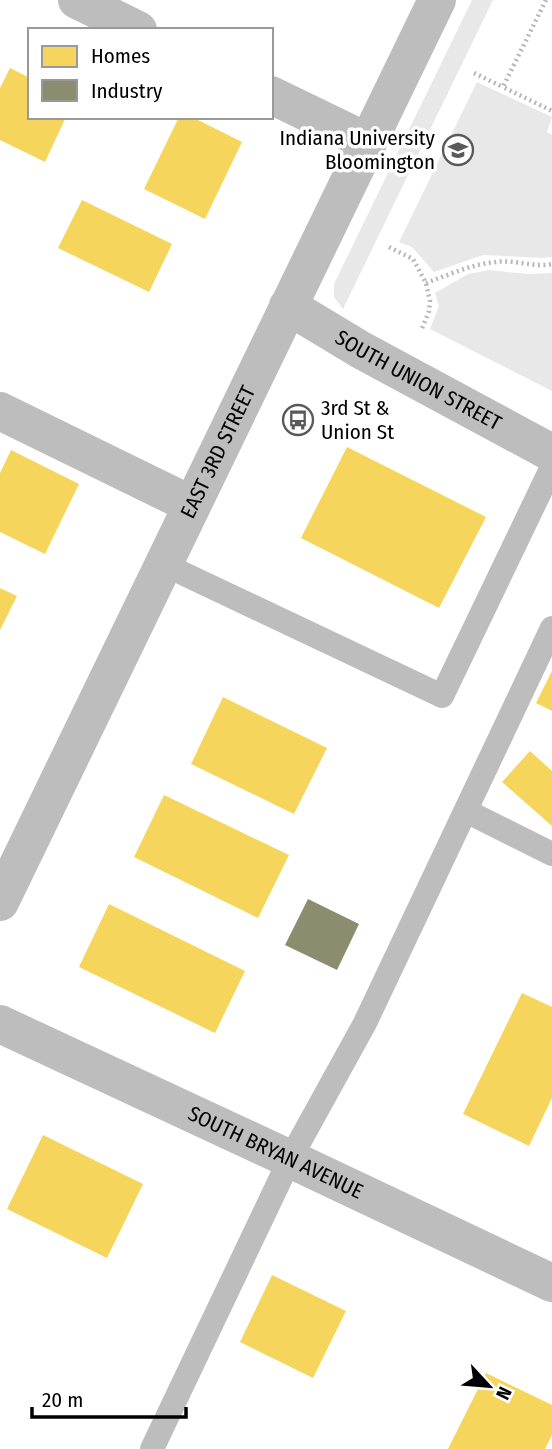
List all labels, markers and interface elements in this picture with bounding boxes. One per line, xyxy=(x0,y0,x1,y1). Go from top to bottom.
legend xyxy=(28,28,273,119)
text: Homes xyxy=(91,43,150,69)
text: Industry xyxy=(91,78,163,104)
place label: Indiana University Bloomington xyxy=(279,125,436,175)
school or university icon: Indiana University Bloomington xyxy=(441,133,475,167)
street label: SOUTH UNION STREET xyxy=(330,324,506,436)
street label: EAST 3RD STREET xyxy=(175,381,261,523)
place label: 3rd St & Union St xyxy=(321,395,394,445)
bus stop icon: 3rd St & Union St xyxy=(281,403,315,437)
street label: SOUTH BRYAN AVENUE xyxy=(184,1100,367,1205)
north arrow xyxy=(454,1351,524,1421)
scale bar xyxy=(32,1376,186,1420)
text: N xyxy=(491,1383,517,1403)
text: 20 m xyxy=(42,1387,83,1413)

